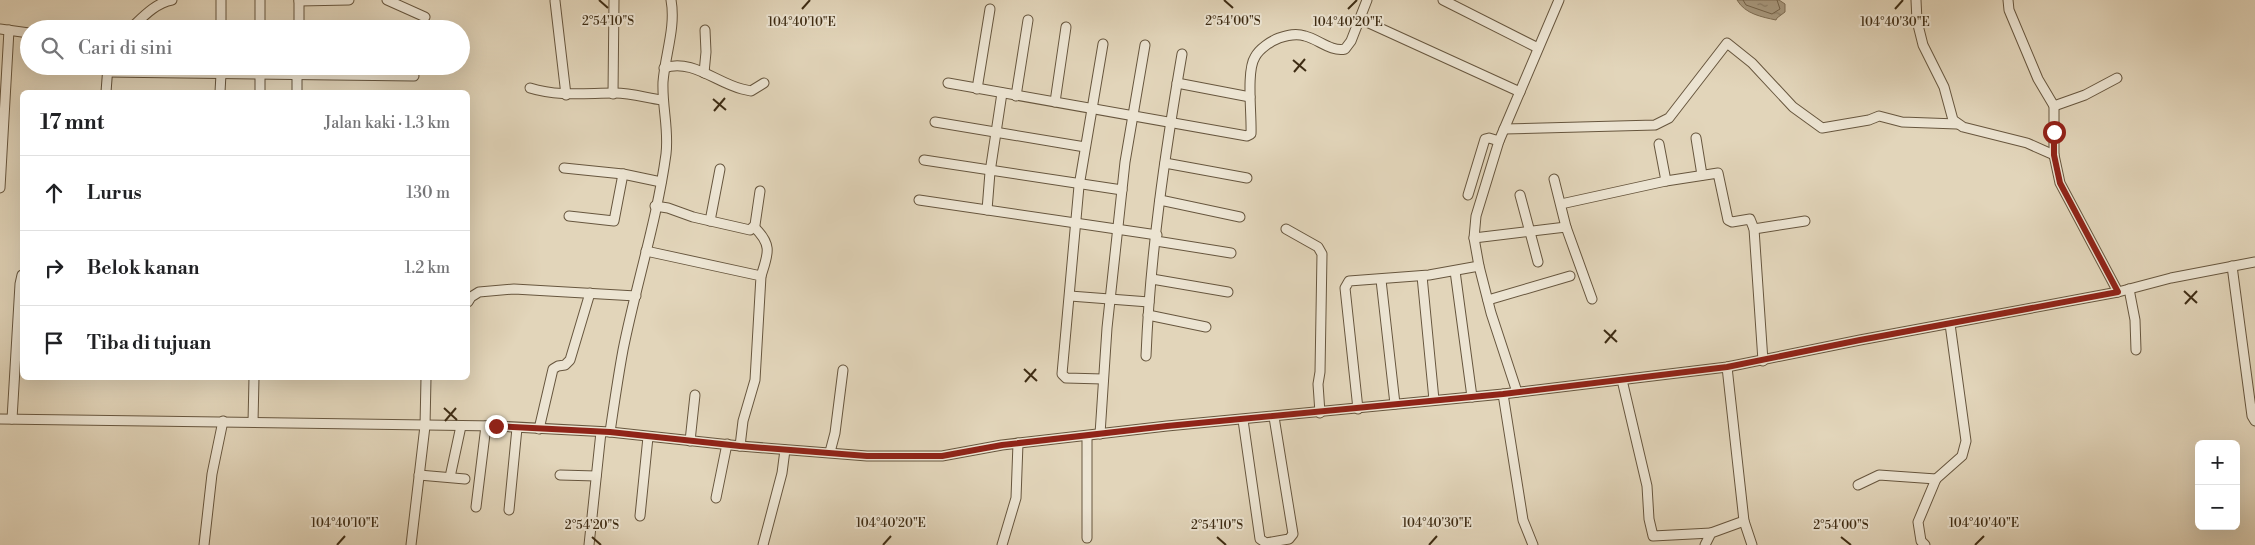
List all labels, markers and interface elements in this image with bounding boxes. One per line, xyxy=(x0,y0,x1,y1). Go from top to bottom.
text: 2°54'10"S xyxy=(582,14,634,29)
text: 2°54'00"S xyxy=(1205,14,1261,29)
text: 104°40'10"E xyxy=(768,15,836,30)
text: 104°40'20"E xyxy=(1313,15,1383,30)
text: 104°40'30"E xyxy=(1860,15,1930,30)
search box xyxy=(20,20,470,75)
icon: search xyxy=(38,34,66,62)
text: Cari di sini xyxy=(78,36,173,60)
text: 17 mnt xyxy=(40,110,104,136)
text: Jalan kaki · 1.3 km xyxy=(324,113,450,133)
route start xyxy=(2043,121,2066,144)
icon: ahead xyxy=(40,179,68,207)
text: Lurus xyxy=(87,181,142,205)
text: 130 m xyxy=(406,183,450,203)
icon: right xyxy=(40,254,68,282)
text: Belok kanan xyxy=(87,256,200,280)
text: 1.2 km xyxy=(404,258,450,278)
icon: arrive xyxy=(40,329,68,357)
text: Tiba di tujuan xyxy=(87,331,211,355)
route end xyxy=(485,415,508,438)
map controls xyxy=(2195,440,2240,530)
button: + xyxy=(2195,440,2240,485)
button: − xyxy=(2195,485,2240,530)
text: 104°40'10"E xyxy=(311,516,379,531)
text: 104°40'20"E xyxy=(856,516,926,531)
text: 104°40'30"E xyxy=(1402,516,1472,531)
text: 104°40'40"E xyxy=(1949,516,2019,531)
text: 2°54'20"S xyxy=(565,518,619,533)
text: 2°54'10"S xyxy=(1191,518,1243,533)
text: 2°54'00"S xyxy=(1813,518,1869,533)

